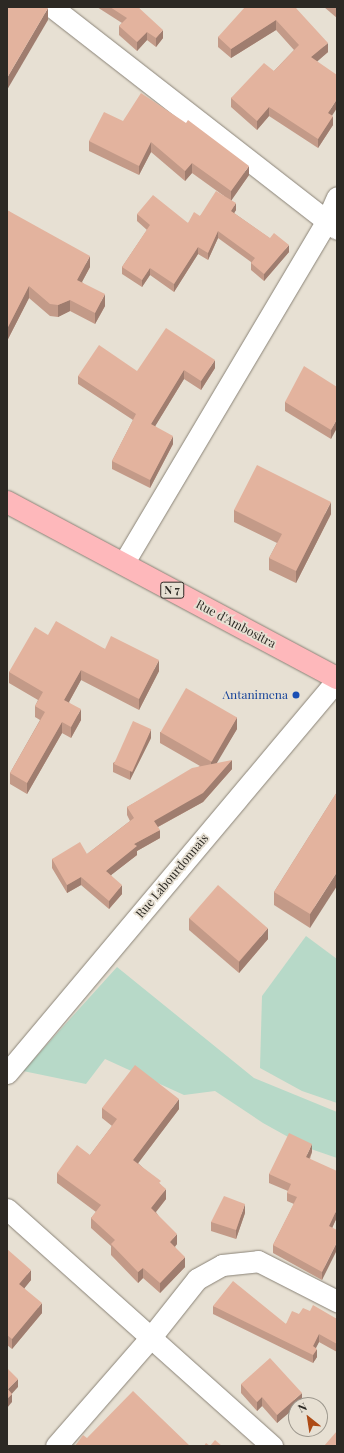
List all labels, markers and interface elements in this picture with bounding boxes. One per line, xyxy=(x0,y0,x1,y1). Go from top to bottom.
road number: N 7 xyxy=(160,581,184,599)
street label: Rue d'Ambositra xyxy=(194,597,278,651)
place label: Antanimena xyxy=(223,688,288,702)
marker: Antanimena xyxy=(291,690,301,700)
street label: Rue Labourdonnais xyxy=(133,831,211,921)
north arrow xyxy=(288,1397,328,1437)
text: N xyxy=(295,1399,309,1416)

